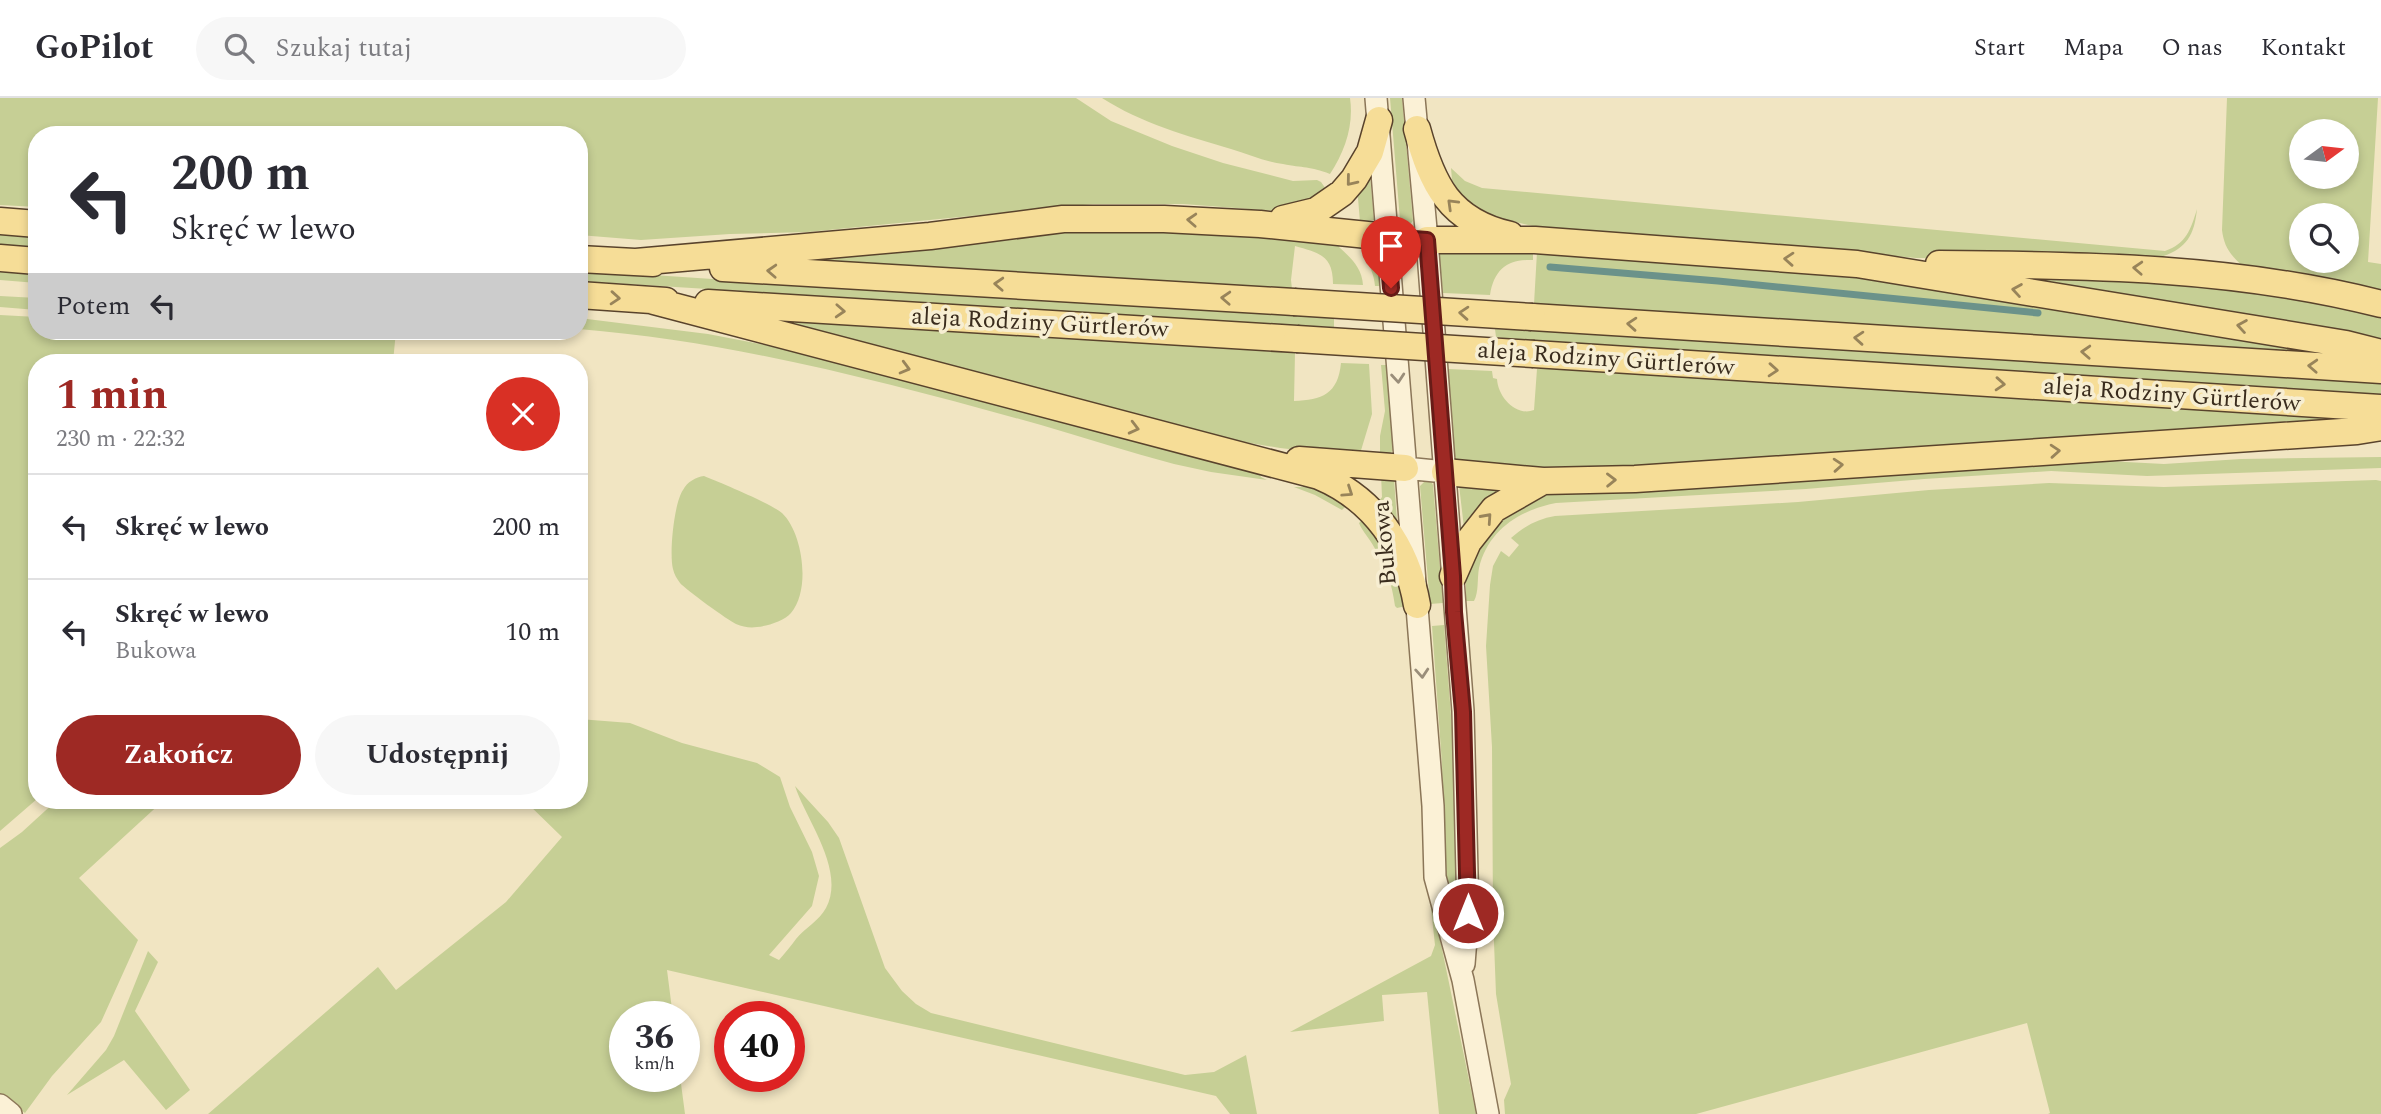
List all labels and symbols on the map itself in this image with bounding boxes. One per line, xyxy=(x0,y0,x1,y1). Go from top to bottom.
north arrow xyxy=(2289,119,2359,189)
one-way arrow xyxy=(1347,174,1360,186)
one-way arrow xyxy=(1447,200,1460,213)
one-way arrow xyxy=(1187,213,1198,228)
pin xyxy=(1361,216,1421,288)
one-way arrow xyxy=(1783,251,1794,266)
one-way arrow xyxy=(2132,260,2143,275)
one-way arrow xyxy=(766,263,777,278)
one-way arrow xyxy=(993,277,1004,292)
one-way arrow xyxy=(2011,283,2023,298)
one-way arrow xyxy=(609,290,620,305)
one-way arrow xyxy=(1220,291,1231,306)
street label: aleja Rodziny Gürtlerów xyxy=(911,298,1170,348)
one-way arrow xyxy=(835,304,846,319)
one-way arrow xyxy=(1458,306,1469,321)
one-way arrow xyxy=(1626,316,1637,331)
one-way arrow xyxy=(2236,319,2248,334)
one-way arrow xyxy=(1853,331,1864,346)
street label: aleja Rodziny Gürtlerów xyxy=(1476,332,1737,386)
one-way arrow xyxy=(2080,345,2091,360)
one-way arrow xyxy=(2307,359,2318,374)
one-way arrow xyxy=(899,360,911,374)
one-way arrow xyxy=(1768,362,1779,377)
street label: aleja Rodziny Gürtlerów xyxy=(2042,368,2303,422)
one-way arrow xyxy=(1390,373,1405,384)
one-way arrow xyxy=(1995,376,2006,391)
one-way arrow xyxy=(1128,420,1140,434)
one-way arrow xyxy=(2049,444,2060,459)
one-way arrow xyxy=(1833,458,1844,473)
one-way arrow xyxy=(1606,472,1617,487)
one-way arrow xyxy=(1340,484,1353,496)
street label: Bukowa xyxy=(1363,499,1407,587)
one-way arrow xyxy=(1479,513,1491,526)
one-way arrow xyxy=(1414,668,1429,679)
position arrow xyxy=(1431,876,1505,950)
speed limit sign: 40 xyxy=(714,1001,805,1092)

